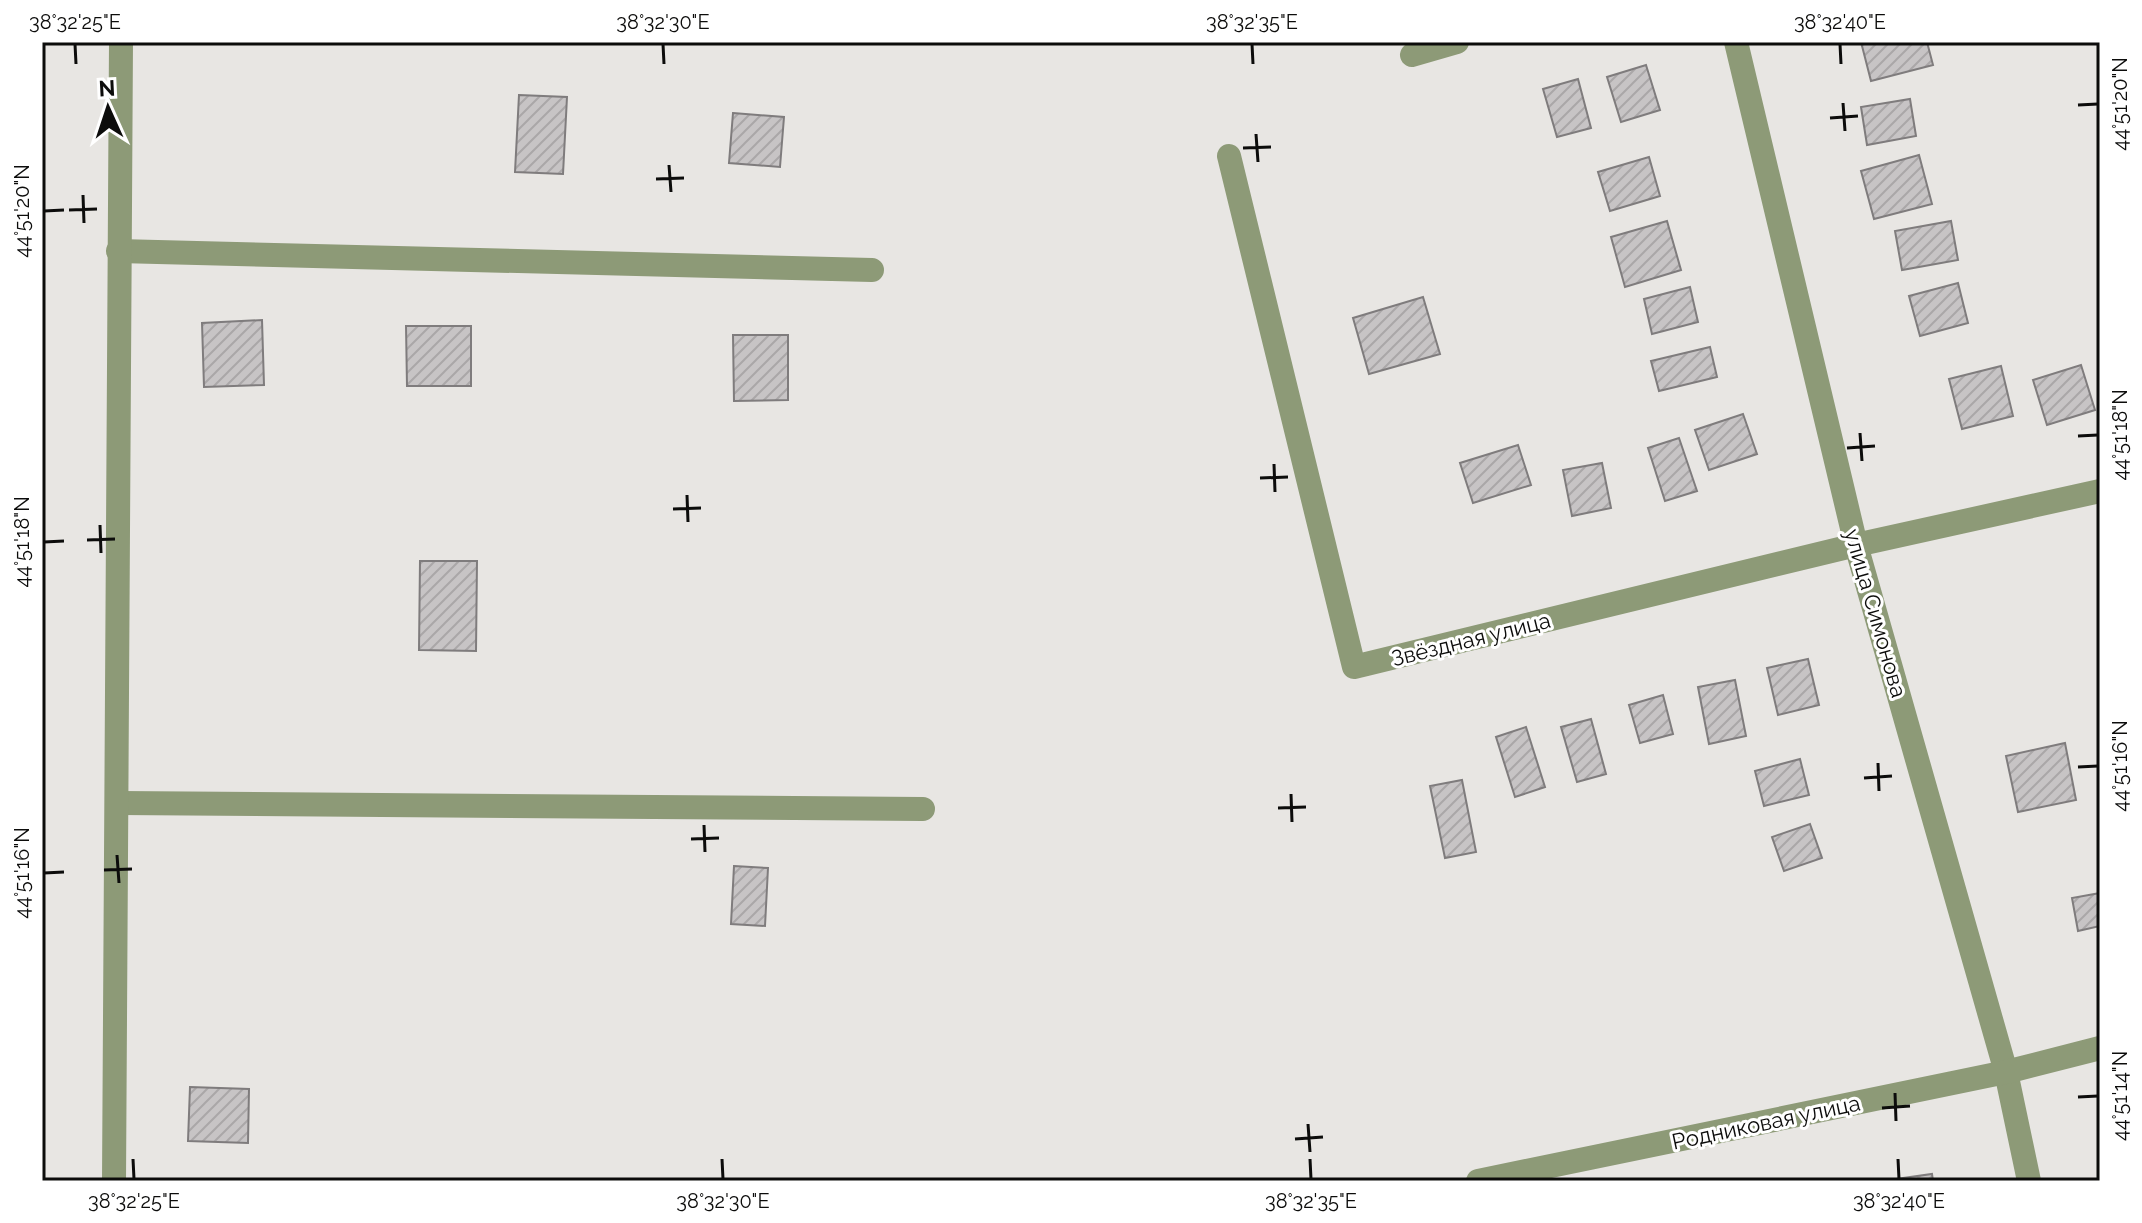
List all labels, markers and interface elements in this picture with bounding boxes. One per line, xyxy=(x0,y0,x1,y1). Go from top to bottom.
text: 38°32'25"E xyxy=(29,10,121,34)
text: 38°32'30"E xyxy=(616,10,710,34)
text: 38°32'35"E xyxy=(1206,10,1298,34)
text: 38°32'40"E xyxy=(1794,10,1886,34)
text: 44°51'20"N xyxy=(2108,57,2132,151)
north arrow xyxy=(68,68,148,148)
text: N xyxy=(98,75,116,101)
text: 44°51'20"N xyxy=(10,164,34,258)
text: 44°51'18"N xyxy=(2108,389,2132,481)
text: 44°51'18"N xyxy=(10,496,34,588)
street label: улица Симонова xyxy=(1839,526,1913,700)
street label: Звёздная улица xyxy=(1389,607,1553,671)
text: 44°51'16"N xyxy=(2108,720,2132,812)
text: 44°51'16"N xyxy=(10,827,34,919)
text: 44°51'14"N xyxy=(2108,1051,2132,1141)
street label: Родниковая улица xyxy=(1670,1089,1862,1155)
text: 38°32'25"E xyxy=(88,1189,180,1213)
text: 38°32'30"E xyxy=(676,1189,770,1213)
text: 38°32'35"E xyxy=(1265,1189,1357,1213)
text: 38°32'40"E xyxy=(1853,1189,1945,1213)

